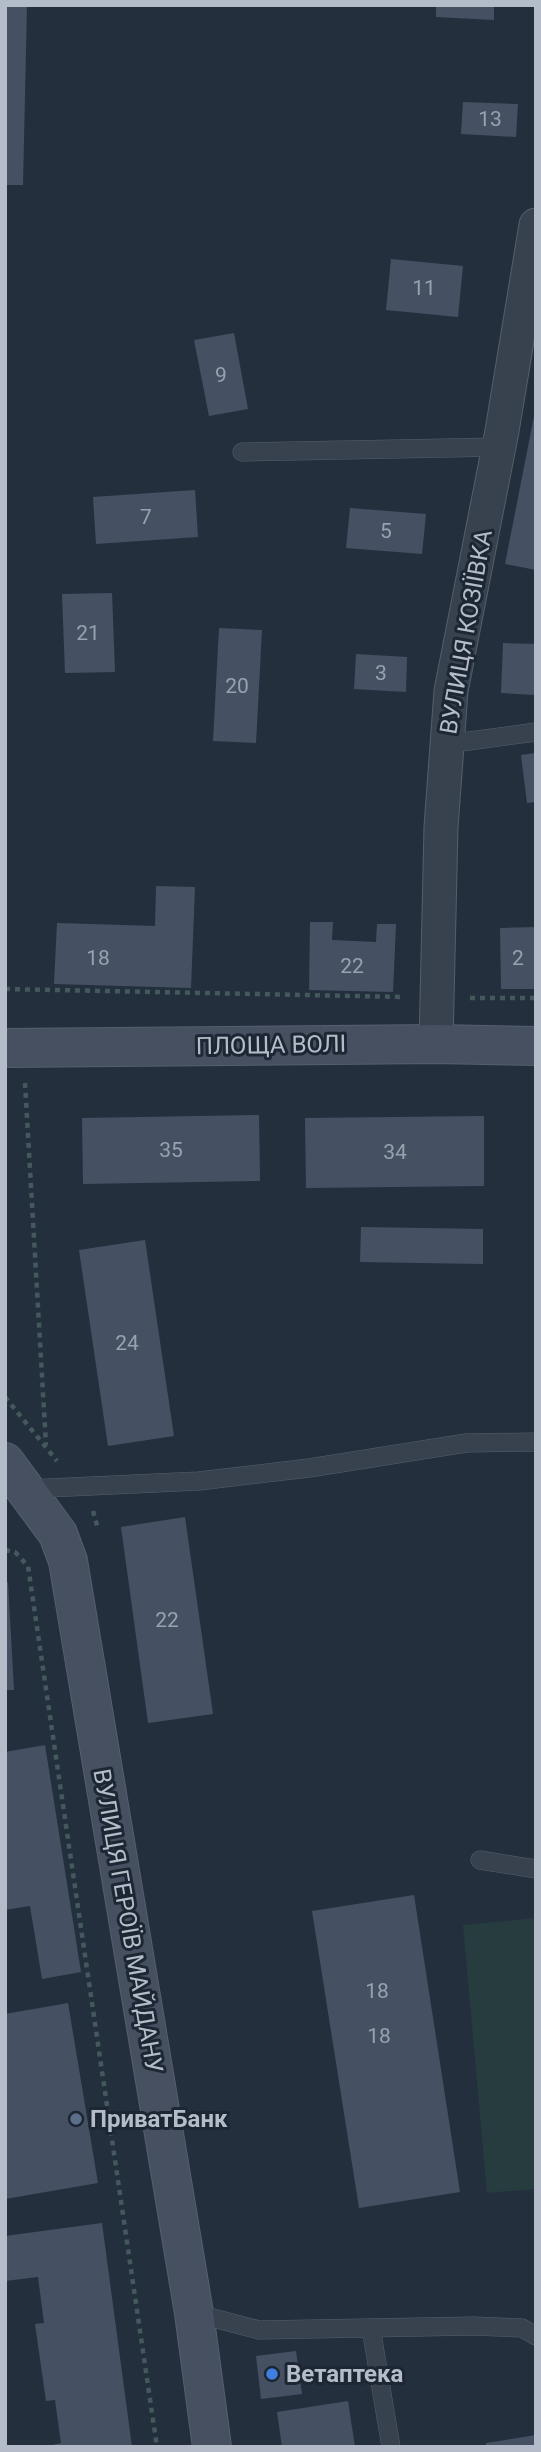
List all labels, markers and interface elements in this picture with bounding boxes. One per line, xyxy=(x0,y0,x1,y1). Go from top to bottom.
house number: 13 xyxy=(478,107,502,131)
house number: 11 xyxy=(412,276,436,300)
house number: 9 xyxy=(215,363,227,387)
house number: 7 xyxy=(140,505,152,529)
house number: 5 xyxy=(380,519,392,543)
street label: ВУЛИЦЯ КОЗІЇВКА xyxy=(434,527,498,736)
house number: 21 xyxy=(76,621,100,645)
house number: 3 xyxy=(375,661,387,685)
house number: 20 xyxy=(225,674,249,698)
house number: 18 xyxy=(86,946,110,970)
house number: 2 xyxy=(512,946,524,970)
house number: 22 xyxy=(340,954,364,978)
street label: ПЛОЩА ВОЛІ xyxy=(196,1030,346,1060)
house number: 35 xyxy=(159,1138,183,1162)
house number: 34 xyxy=(383,1140,407,1164)
house number: 24 xyxy=(115,1331,139,1355)
house number: 22 xyxy=(155,1608,179,1632)
street label: ВУЛИЦЯ ГЕРОЇВ МАЙДАНУ xyxy=(87,1767,169,2075)
house number: 18 xyxy=(365,1979,389,2003)
house number: 18 xyxy=(367,2024,391,2048)
place label: ПриватБанк xyxy=(90,2105,228,2133)
marker: ПриватБанк xyxy=(68,2111,84,2127)
place label: Ветаптека xyxy=(286,2360,404,2388)
marker: Ветаптека xyxy=(264,2366,280,2382)

